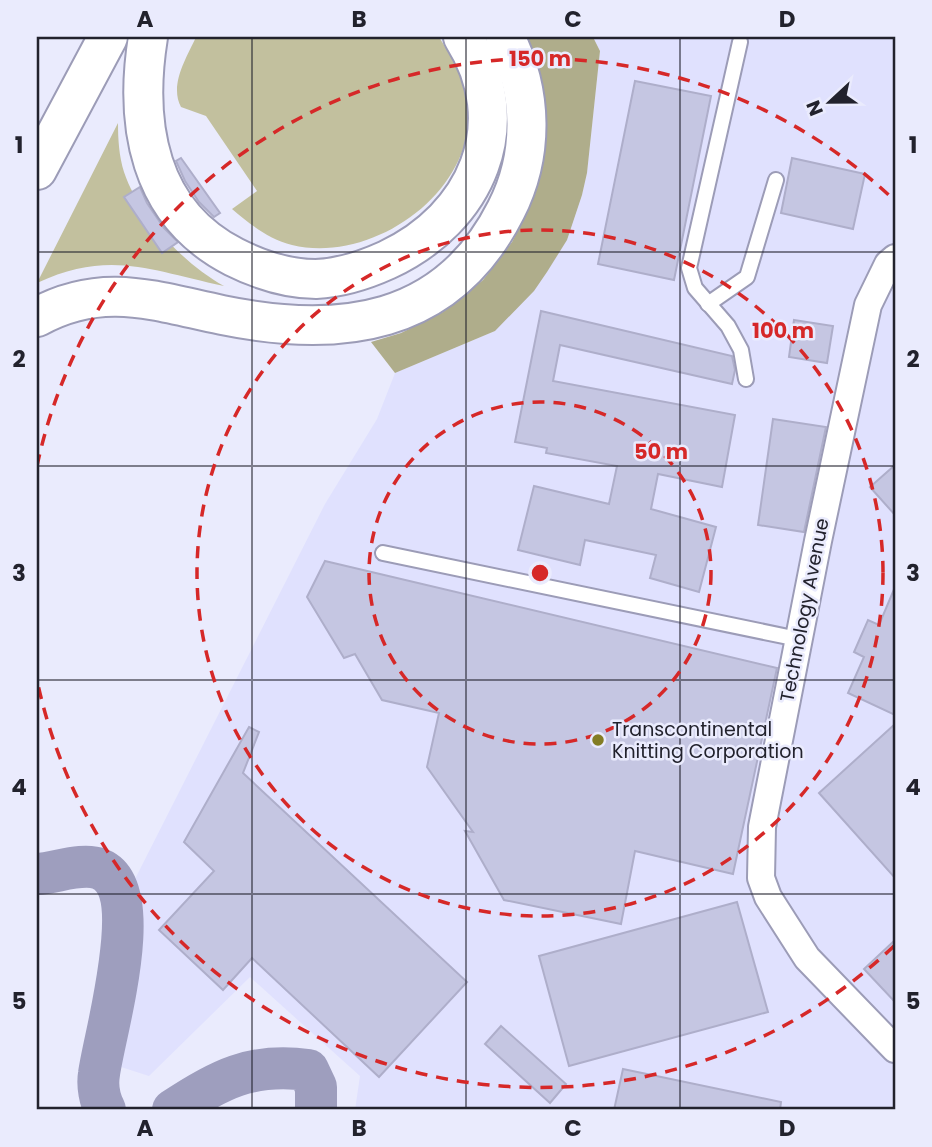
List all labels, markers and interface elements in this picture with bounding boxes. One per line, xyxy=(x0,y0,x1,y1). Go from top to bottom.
text: A xyxy=(137,3,154,35)
text: B xyxy=(351,3,367,35)
text: C xyxy=(564,3,582,35)
text: D xyxy=(779,3,795,35)
text: 150 m xyxy=(509,44,571,73)
north arrow xyxy=(796,66,866,136)
text: N xyxy=(800,96,830,120)
text: 1 xyxy=(15,129,23,161)
text: 1 xyxy=(909,129,917,161)
text: 100 m xyxy=(752,316,814,345)
text: 2 xyxy=(12,343,26,375)
text: 2 xyxy=(906,343,920,375)
text: 50 m xyxy=(634,437,688,466)
street label: Technology Avenue xyxy=(773,516,836,704)
text: 3 xyxy=(12,557,26,589)
text: 3 xyxy=(906,557,920,589)
centre of rings xyxy=(528,561,552,585)
place label: Transcontinental Knitting Corporation xyxy=(612,716,804,765)
marker: Transcontinental Knitting Corporation xyxy=(590,732,606,748)
text: 4 xyxy=(11,771,27,803)
text: 4 xyxy=(905,771,921,803)
text: 5 xyxy=(12,985,26,1017)
text: 5 xyxy=(906,985,920,1017)
text: A xyxy=(137,1112,154,1144)
text: B xyxy=(351,1112,367,1144)
text: C xyxy=(564,1112,582,1144)
text: D xyxy=(779,1112,795,1144)

